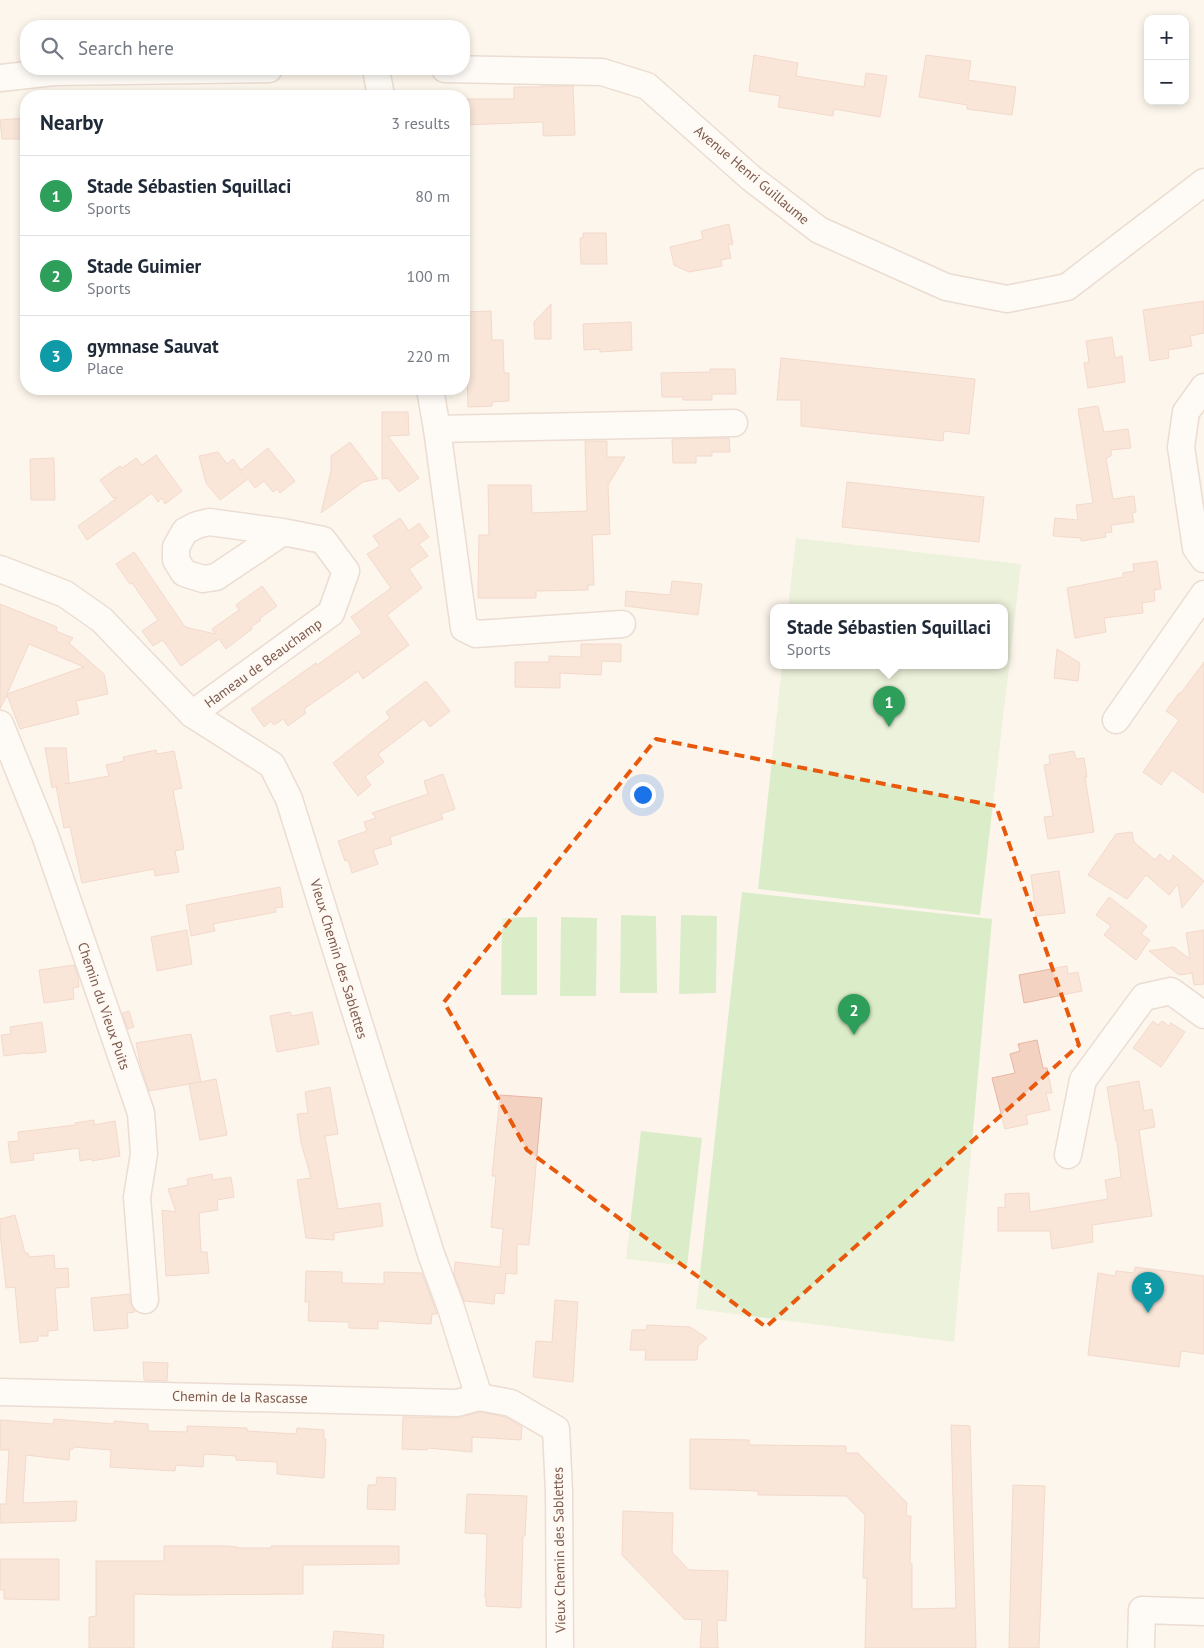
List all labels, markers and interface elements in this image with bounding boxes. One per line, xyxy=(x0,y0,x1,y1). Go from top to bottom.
map controls xyxy=(1144,15,1189,105)
button: + xyxy=(1144,15,1189,60)
search box xyxy=(20,20,470,75)
icon: search xyxy=(38,34,66,62)
text: Search here xyxy=(78,36,174,60)
button: − xyxy=(1144,60,1189,105)
text: Nearby xyxy=(40,109,103,136)
text: 3 results xyxy=(391,113,450,133)
street label: Avenue Henri Guillaume xyxy=(691,122,813,228)
text: Stade Sébastien Squillaci xyxy=(87,174,291,198)
text: 1 xyxy=(51,186,61,206)
text: 80 m xyxy=(415,186,450,206)
text: Sports xyxy=(87,198,131,218)
text: Stade Guimier xyxy=(87,254,201,278)
text: 2 xyxy=(51,266,61,286)
text: 100 m xyxy=(407,266,450,286)
text: Sports xyxy=(87,278,131,298)
text: gymnase Sauvat xyxy=(87,334,219,358)
text: 3 xyxy=(51,346,61,366)
text: 220 m xyxy=(407,346,450,366)
text: Place xyxy=(87,358,124,378)
popup xyxy=(770,604,1008,669)
street label: Hameau de Beauchamp xyxy=(201,614,325,712)
text: Stade Sébastien Squillaci xyxy=(787,615,991,639)
text: Sports xyxy=(787,639,831,659)
pin: 1 xyxy=(873,686,905,727)
your location xyxy=(630,782,656,808)
street label: Vieux Chemin des Sablettes xyxy=(306,876,372,1041)
street label: Chemin du Vieux Puits xyxy=(74,940,134,1072)
pin: 2 xyxy=(838,994,870,1035)
pin: 3 xyxy=(1132,1272,1164,1313)
street label: Chemin de la Rascasse xyxy=(172,1387,308,1407)
street label: Vieux Chemin des Sablettes xyxy=(549,1467,569,1634)

